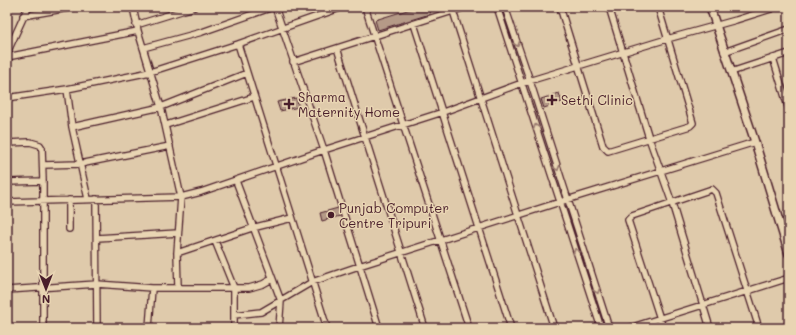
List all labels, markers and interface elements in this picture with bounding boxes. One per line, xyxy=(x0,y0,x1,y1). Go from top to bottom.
one-way arrow xyxy=(513,40,521,47)
place label: Sharma Maternity Home xyxy=(298,88,400,120)
place label: Sethi Clinic xyxy=(561,91,633,108)
marker: Sethi Clinic xyxy=(546,94,558,106)
marker: Sharma Maternity Home xyxy=(283,98,295,110)
one-way arrow xyxy=(532,124,541,131)
one-way arrow xyxy=(552,164,561,171)
place label: Punjab Computer Centre Tripuri xyxy=(339,199,449,231)
marker: Punjab Computer Centre Tripuri xyxy=(326,210,336,220)
one-way arrow xyxy=(572,248,581,255)
north arrow xyxy=(26,269,66,309)
one-way arrow xyxy=(592,288,601,295)
text: N xyxy=(42,292,50,307)

